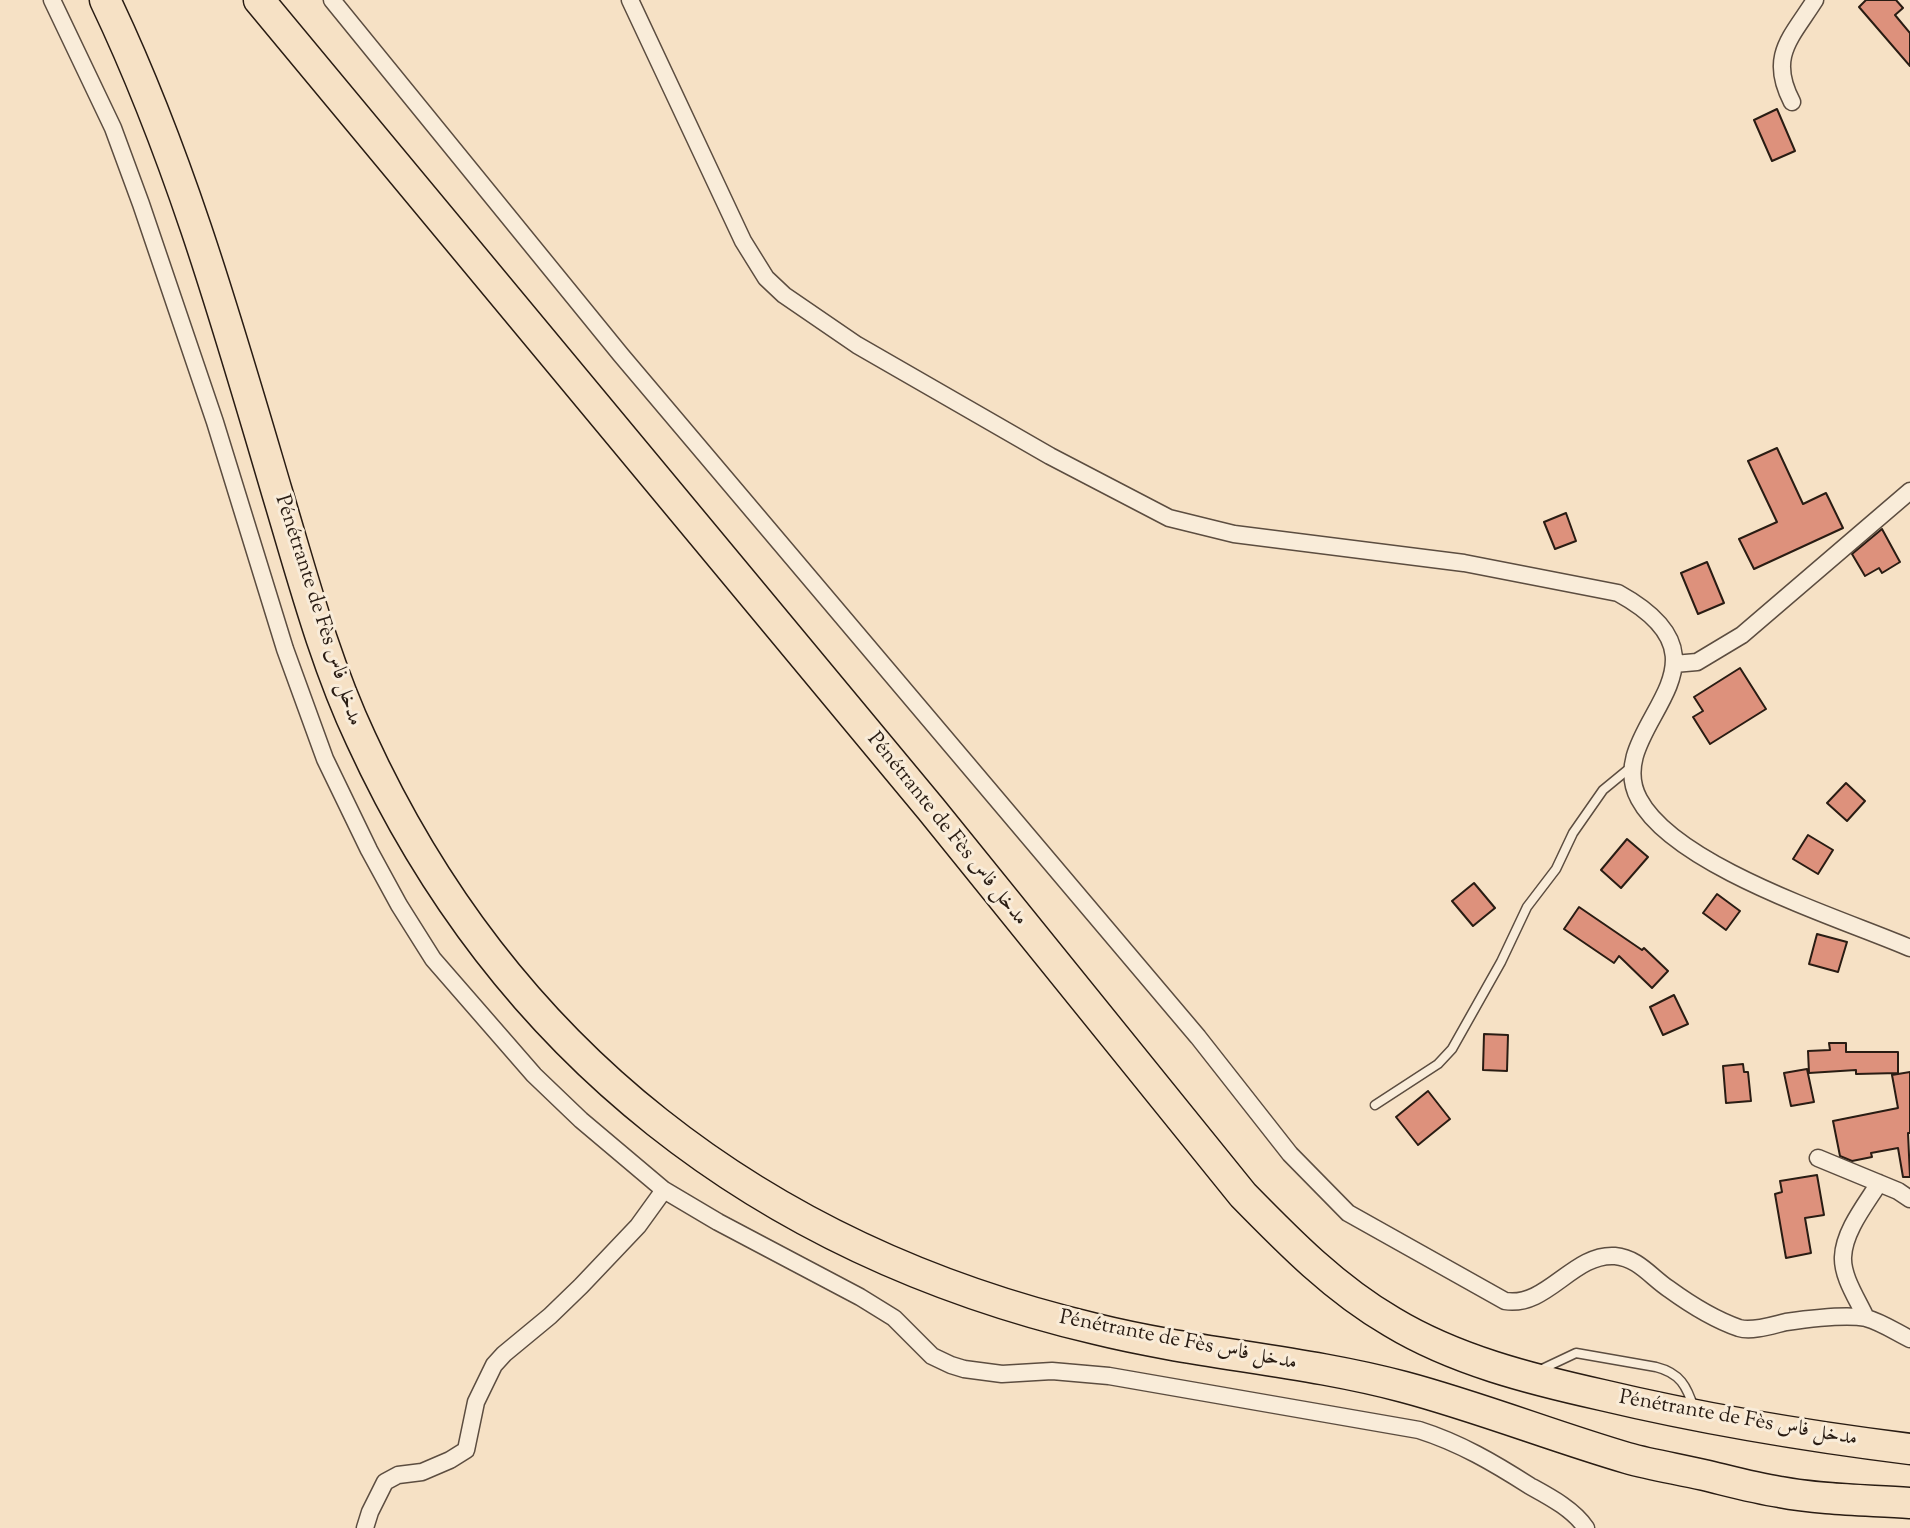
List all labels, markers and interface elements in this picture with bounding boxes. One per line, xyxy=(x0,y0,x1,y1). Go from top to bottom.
street label: Pénétrante de Fès مدخل فاس xyxy=(268,492,366,730)
street label: Pénétrante de Fès مدخل فاس xyxy=(860,728,1032,932)
street label: Pénétrante de Fès مدخل فاس xyxy=(1057,1307,1299,1377)
street label: Pénétrante de Fès مدخل فاس xyxy=(1617,1387,1859,1453)

